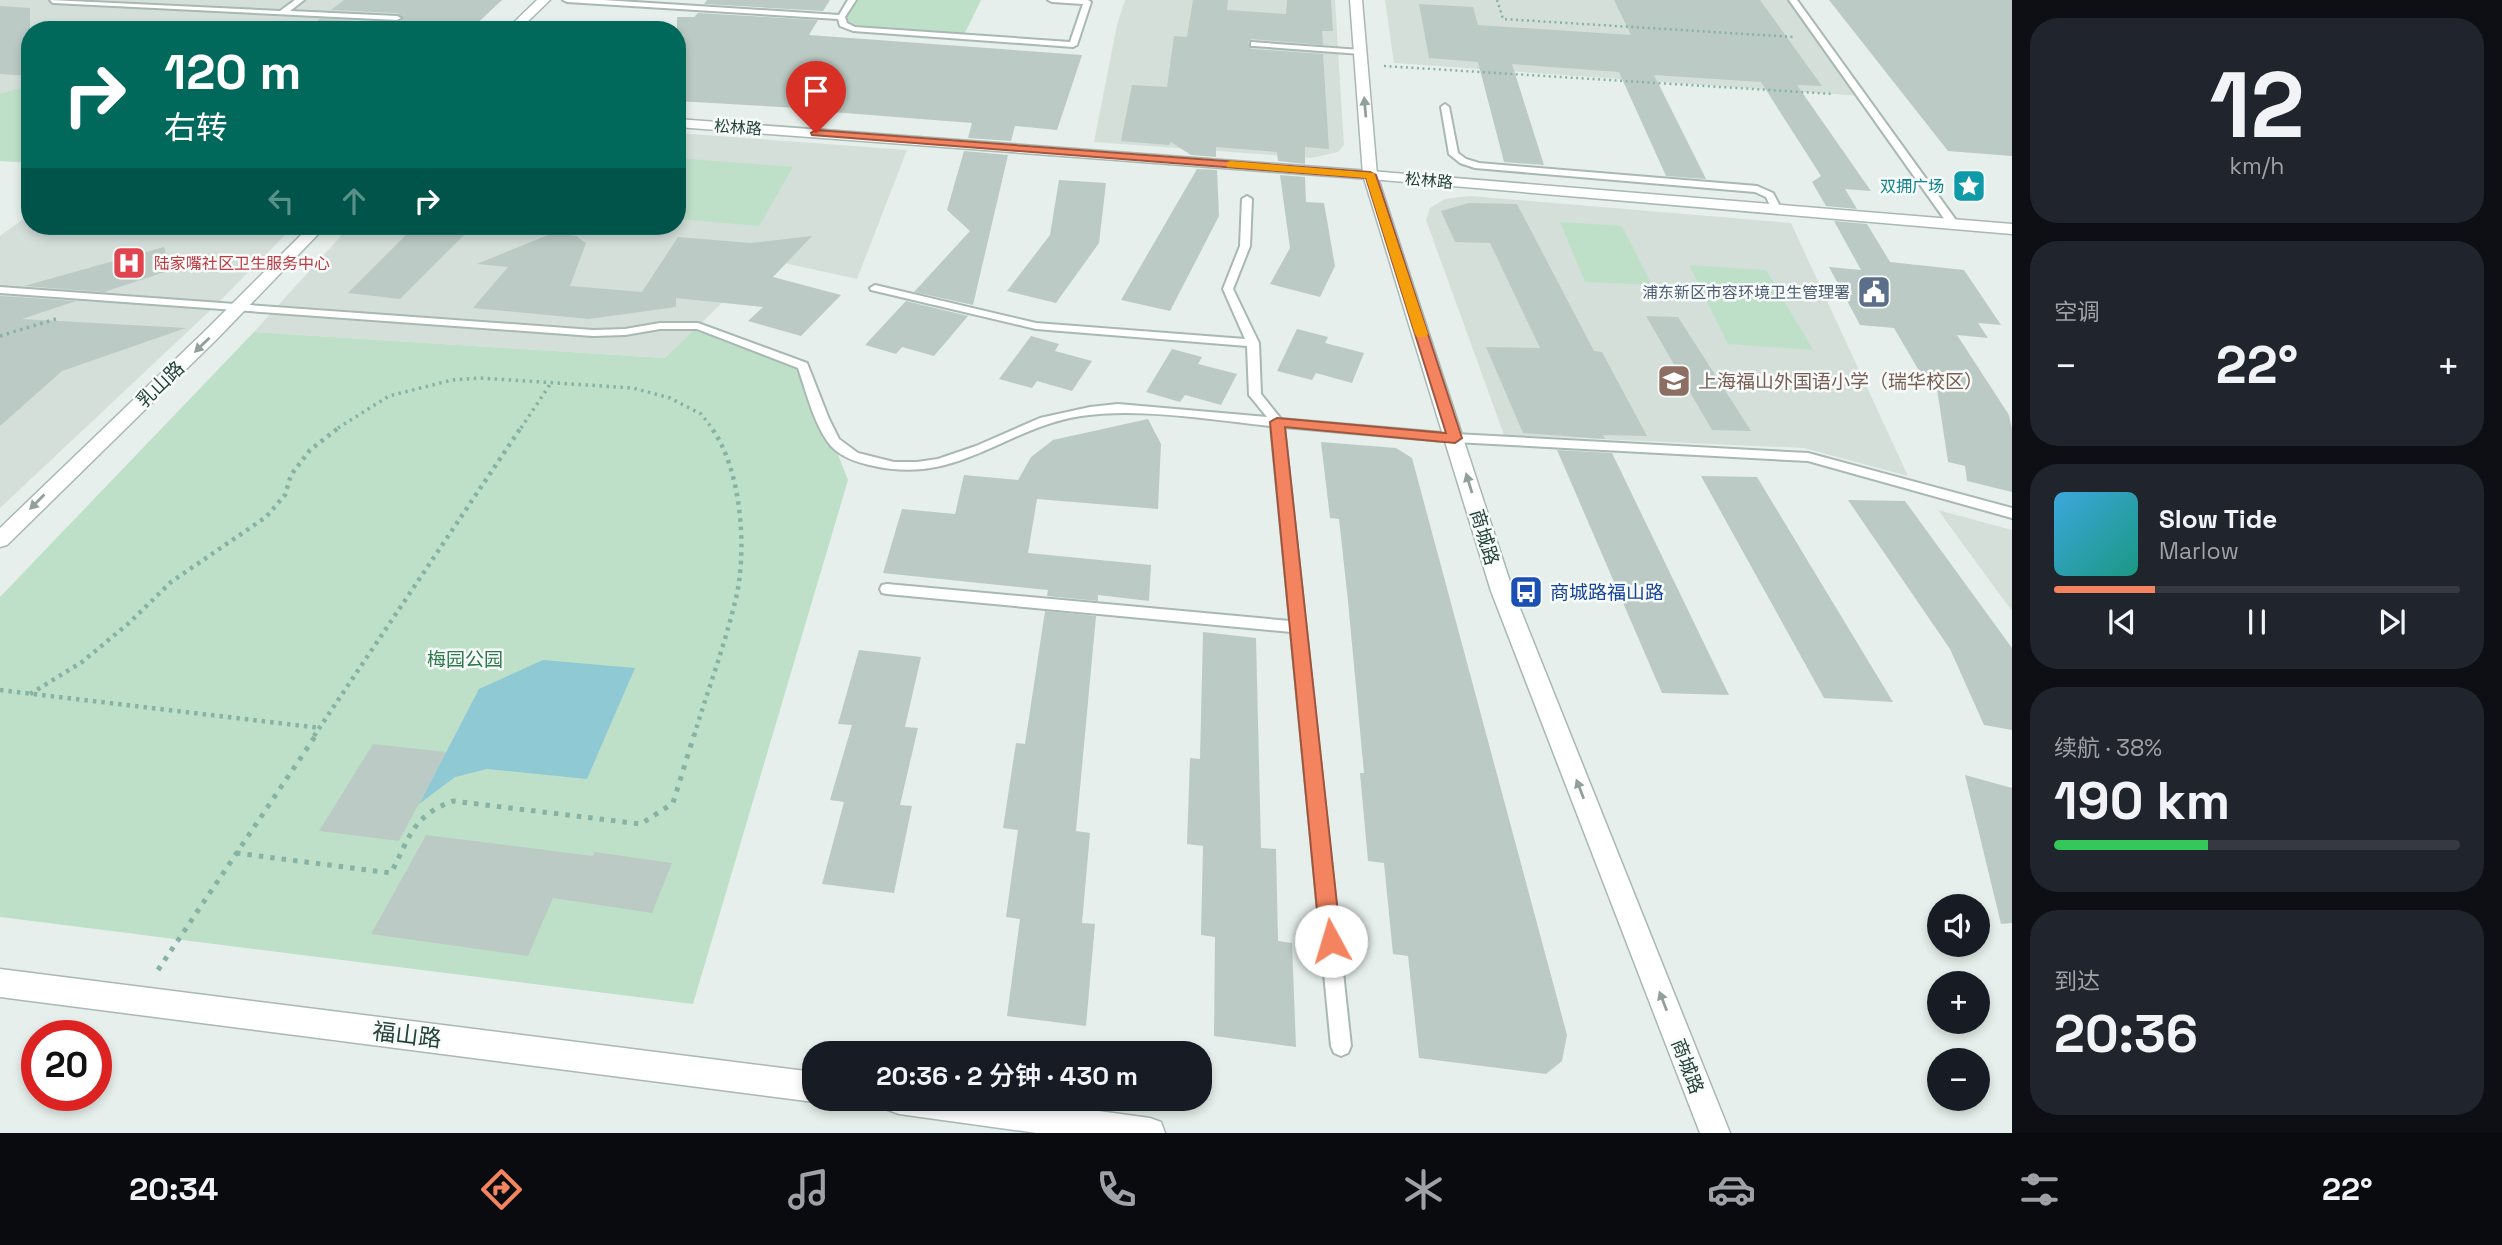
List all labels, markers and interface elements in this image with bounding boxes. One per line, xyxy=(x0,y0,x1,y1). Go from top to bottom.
text: 120 m xyxy=(164,41,301,103)
text: 12 xyxy=(2209,47,2305,164)
icon: right xyxy=(49,49,140,140)
pin xyxy=(786,61,846,133)
icon: arrive xyxy=(797,72,835,110)
one-way arrow xyxy=(1359,96,1370,118)
text: 右转 xyxy=(164,108,228,148)
street label: 松林路 xyxy=(713,115,763,140)
text: km/h xyxy=(2230,151,2284,181)
place icon: 双拥广场 xyxy=(1950,167,1988,205)
street label: 松林路 xyxy=(1404,168,1454,193)
place label: 双拥广场 xyxy=(1880,176,1944,197)
icon: left xyxy=(262,182,300,220)
icon: ahead xyxy=(335,182,373,220)
icon: right xyxy=(408,182,446,220)
hospital icon: 陆家嘴社区卫生服务中心 xyxy=(110,244,148,282)
place label: 陆家嘴社区卫生服务中心 xyxy=(154,253,330,274)
public building icon: 浦东新区市容环境卫生管理署 xyxy=(1855,273,1893,311)
place label: 浦东新区市容环境卫生管理署 xyxy=(1642,282,1850,303)
text: 空调 xyxy=(2054,297,2100,327)
text: 22° xyxy=(2216,332,2298,398)
one-way arrow xyxy=(193,336,210,353)
text: − xyxy=(2054,342,2078,390)
text: + xyxy=(2436,342,2460,390)
street label: 乳山路 xyxy=(131,356,190,413)
school or university icon: 上海福山外国语小学（瑞华校区） xyxy=(1655,362,1693,400)
place label: 上海福山外国语小学（瑞华校区） xyxy=(1698,369,1983,394)
one-way arrow xyxy=(1463,473,1474,494)
one-way arrow xyxy=(29,494,46,511)
text: Slow Tide xyxy=(2159,502,2277,536)
street label: 商城路 xyxy=(1464,506,1505,568)
text: Marlow xyxy=(2159,536,2239,566)
bus stop icon: 商城路福山路 xyxy=(1507,573,1545,611)
place label: 商城路福山路 xyxy=(1550,580,1664,605)
icon: previous xyxy=(2103,603,2141,641)
icon: pause xyxy=(2238,603,2276,641)
icon: next xyxy=(2373,603,2411,641)
park label: 梅园公园 xyxy=(427,647,503,672)
text: 续航 · 38% xyxy=(2054,733,2162,763)
text: 190 km xyxy=(2054,768,2230,834)
one-way arrow xyxy=(1574,779,1585,800)
map controls xyxy=(1927,894,1990,1111)
button: sound xyxy=(1927,894,1990,957)
position arrow xyxy=(1294,904,1368,978)
text: 到达 xyxy=(2054,966,2100,996)
button: + xyxy=(1927,971,1990,1034)
one-way arrow xyxy=(1657,990,1668,1011)
text: 20:36 xyxy=(2054,1001,2198,1067)
street label: 福山路 xyxy=(371,1016,443,1054)
speed limit sign: 20 xyxy=(21,1020,112,1111)
street label: 商城路 xyxy=(1666,1035,1709,1097)
button: − xyxy=(1927,1048,1990,1111)
text: 20:36 · 2 分钟 · 430 m xyxy=(876,1059,1138,1093)
icon: directions xyxy=(477,1165,526,1214)
icon: music xyxy=(784,1165,833,1214)
icon: phone xyxy=(1092,1165,1141,1214)
icon: climate xyxy=(1399,1165,1448,1214)
icon: car xyxy=(1707,1165,1756,1214)
icon: filters xyxy=(2015,1165,2064,1214)
text: 20:34 xyxy=(129,1169,218,1209)
text: 22° xyxy=(2322,1169,2373,1209)

